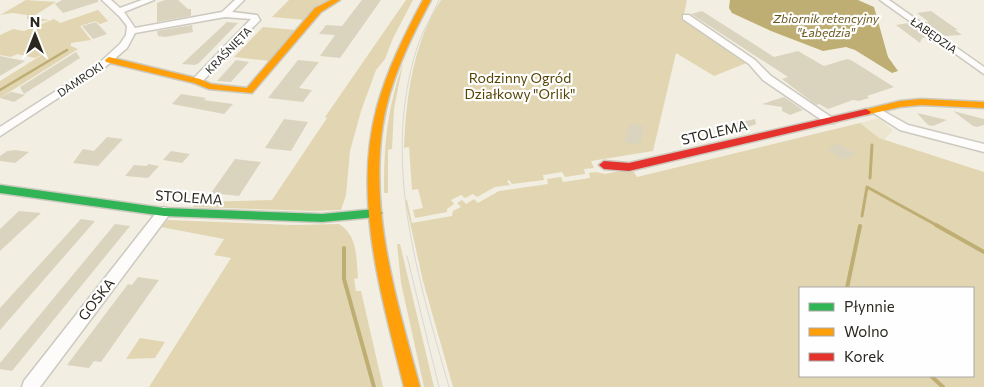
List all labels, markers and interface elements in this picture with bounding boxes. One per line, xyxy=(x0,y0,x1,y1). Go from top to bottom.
north arrow xyxy=(10,10,60,60)
water label: Zbiornik retencyjny "Łabędzia" xyxy=(772,11,880,39)
text: N xyxy=(30,13,40,30)
street label: ŁABĘDZIA xyxy=(908,14,960,56)
street label: KRAŚNIĘTA xyxy=(202,23,254,76)
street label: DAMROKI xyxy=(55,59,105,99)
park label: Rodzinny Ogród Działkowy "Orlik" xyxy=(464,69,576,102)
street label: STOLEMA xyxy=(679,116,749,148)
street label: STOLEMA xyxy=(155,186,224,208)
street label: GOSKA xyxy=(74,274,118,324)
legend xyxy=(799,287,974,377)
text: Płynnie xyxy=(844,297,895,315)
text: Wolno xyxy=(844,322,889,340)
text: Korek xyxy=(844,347,884,365)

